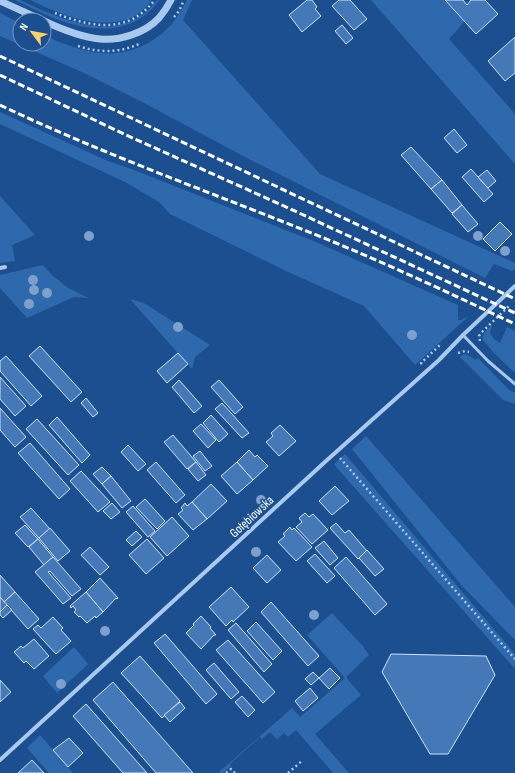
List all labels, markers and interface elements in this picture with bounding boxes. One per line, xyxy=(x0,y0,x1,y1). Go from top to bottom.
north arrow xyxy=(12,12,52,52)
text: N xyxy=(17,21,31,33)
street label: Gołębiowska xyxy=(226,492,277,541)

